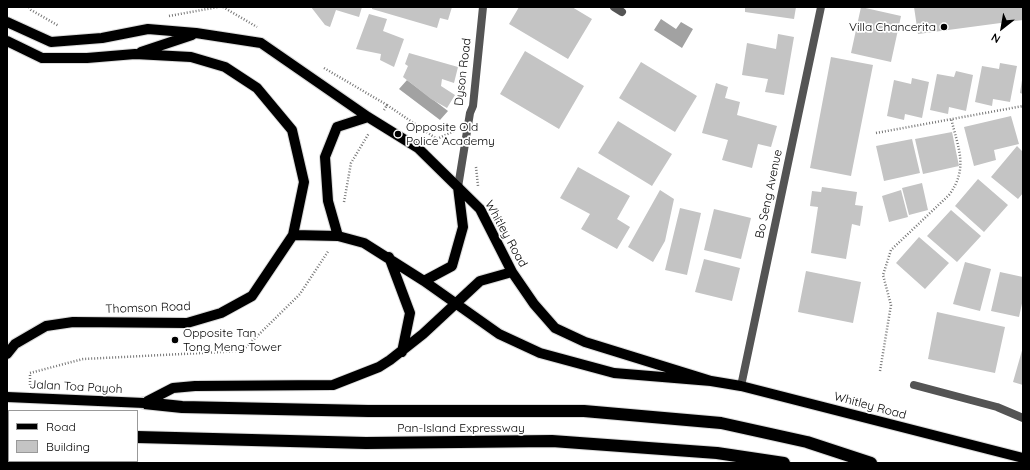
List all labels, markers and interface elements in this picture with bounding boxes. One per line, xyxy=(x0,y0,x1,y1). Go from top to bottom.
north arrow xyxy=(982,8,1022,48)
place label: Villa Chancerita xyxy=(849,20,936,34)
marker: Villa Chancerita xyxy=(939,22,949,32)
text: N xyxy=(989,30,1003,46)
street label: Dyson Road xyxy=(452,37,474,107)
place label: Opposite Old Police Academy xyxy=(406,120,495,148)
marker: Opposite Old Police Academy xyxy=(393,129,403,139)
street label: Bo Seng Avenue xyxy=(753,148,785,240)
street label: Whitley Road xyxy=(482,198,530,270)
street label: Thomson Road xyxy=(105,299,191,317)
place label: Opposite Tan Tong Meng Tower xyxy=(183,326,282,354)
marker: Opposite Tan Tong Meng Tower xyxy=(170,335,180,345)
street label: Jalan Toa Payoh xyxy=(29,377,123,397)
street label: Whitley Road xyxy=(832,389,908,423)
legend xyxy=(8,410,138,462)
text: Road xyxy=(46,419,76,434)
street label: Pan-Island Expressway xyxy=(397,421,525,435)
text: Building xyxy=(46,439,90,454)

